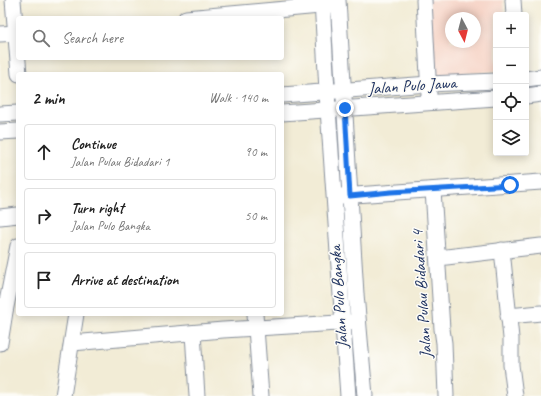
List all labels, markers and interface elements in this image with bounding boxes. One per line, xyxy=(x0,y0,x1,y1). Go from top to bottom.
north arrow xyxy=(445,12,481,48)
map controls xyxy=(493,12,529,156)
button: + xyxy=(493,12,529,48)
search box xyxy=(16,16,284,60)
icon: search xyxy=(30,27,52,49)
text: Search here xyxy=(62,29,123,48)
button: − xyxy=(493,48,529,84)
street label: Jalan Pulo Jawa xyxy=(366,72,459,99)
button: locate xyxy=(493,84,529,120)
text: 2 min xyxy=(32,88,65,109)
text: Walk · 140 m xyxy=(209,90,268,106)
route end xyxy=(336,99,354,117)
button: layers xyxy=(493,120,529,156)
text: Continue xyxy=(71,135,116,154)
icon: ahead xyxy=(33,141,55,163)
text: 90 m xyxy=(245,144,267,160)
text: Jalan Pulau Bidadari 1 xyxy=(71,154,170,170)
route start xyxy=(501,176,519,194)
text: Turn right xyxy=(71,199,124,218)
icon: right xyxy=(33,205,55,227)
text: 50 m xyxy=(245,208,267,224)
text: Jalan Pulo Bangka xyxy=(71,218,150,234)
street label: Jalan Pulau Bidadari 4 xyxy=(406,227,437,360)
street label: Jalan Pulo Bangka xyxy=(324,243,353,350)
icon: arrive xyxy=(33,269,55,291)
text: Arrive at destination xyxy=(71,271,178,290)

